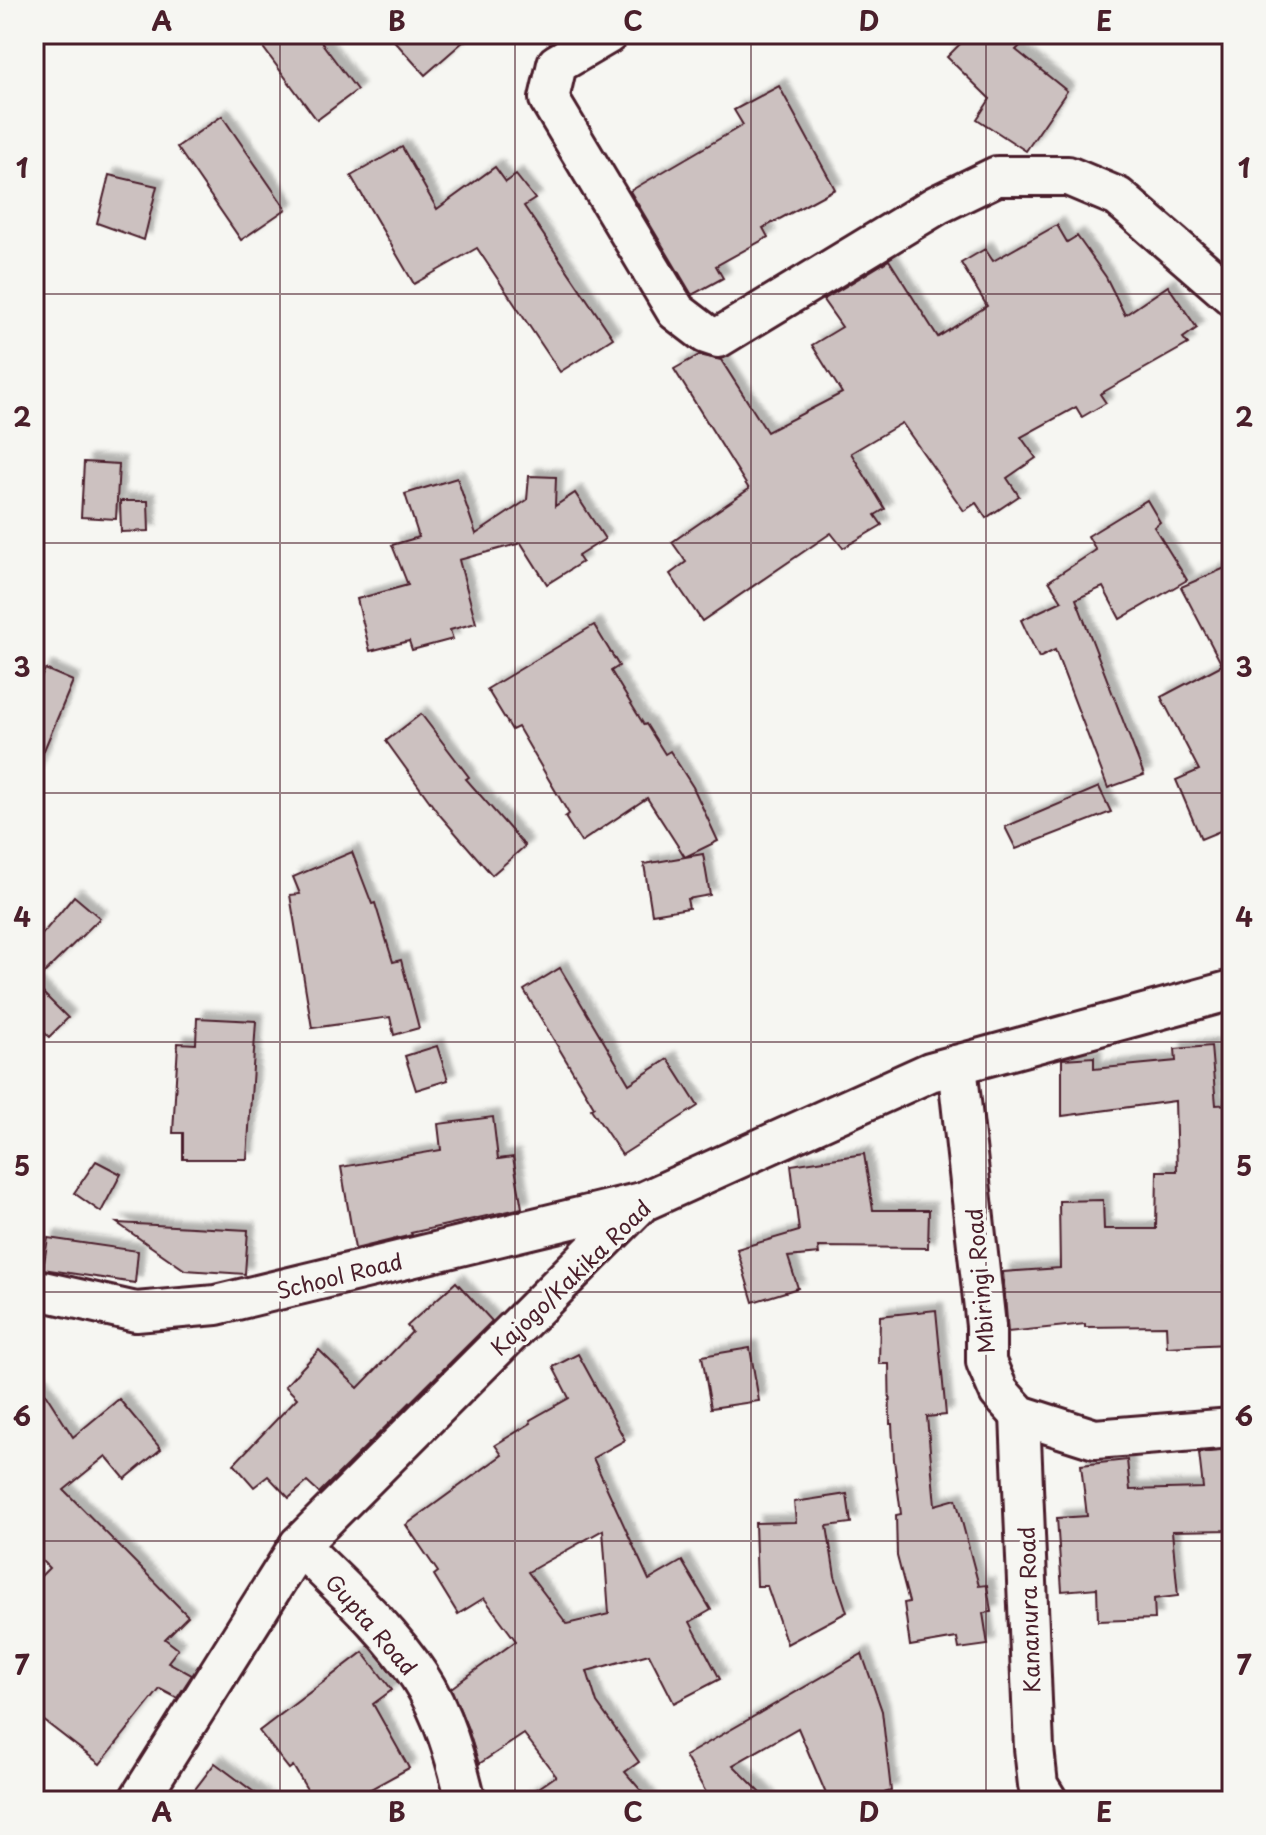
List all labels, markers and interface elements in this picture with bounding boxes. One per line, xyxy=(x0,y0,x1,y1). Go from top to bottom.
text: A xyxy=(152,1,172,40)
text: B xyxy=(388,1,406,40)
text: C xyxy=(623,1,643,40)
text: D xyxy=(859,1,879,40)
text: E xyxy=(1096,1,1112,40)
text: 1 xyxy=(16,148,28,187)
text: 1 xyxy=(1238,148,1250,187)
text: 2 xyxy=(13,397,31,436)
text: 2 xyxy=(1235,397,1253,436)
text: 3 xyxy=(13,647,31,686)
text: 3 xyxy=(1235,647,1253,686)
text: 4 xyxy=(13,897,31,936)
text: 4 xyxy=(1235,897,1253,936)
text: 5 xyxy=(14,1146,30,1185)
text: 5 xyxy=(1236,1146,1252,1185)
street label: Kajogo/Kakika Road xyxy=(482,1191,658,1363)
street label: Mbiringi Road xyxy=(956,1207,1002,1355)
street label: School Road xyxy=(272,1243,406,1307)
text: 6 xyxy=(13,1396,31,1435)
text: 6 xyxy=(1235,1396,1253,1435)
street label: Kananura Road xyxy=(1009,1526,1047,1694)
street label: Gupta Road xyxy=(318,1566,426,1682)
text: 7 xyxy=(15,1645,30,1684)
text: 7 xyxy=(1237,1645,1252,1684)
text: A xyxy=(152,1792,172,1831)
text: B xyxy=(388,1792,406,1831)
text: C xyxy=(623,1792,643,1831)
text: D xyxy=(859,1792,879,1831)
text: E xyxy=(1096,1792,1112,1831)

